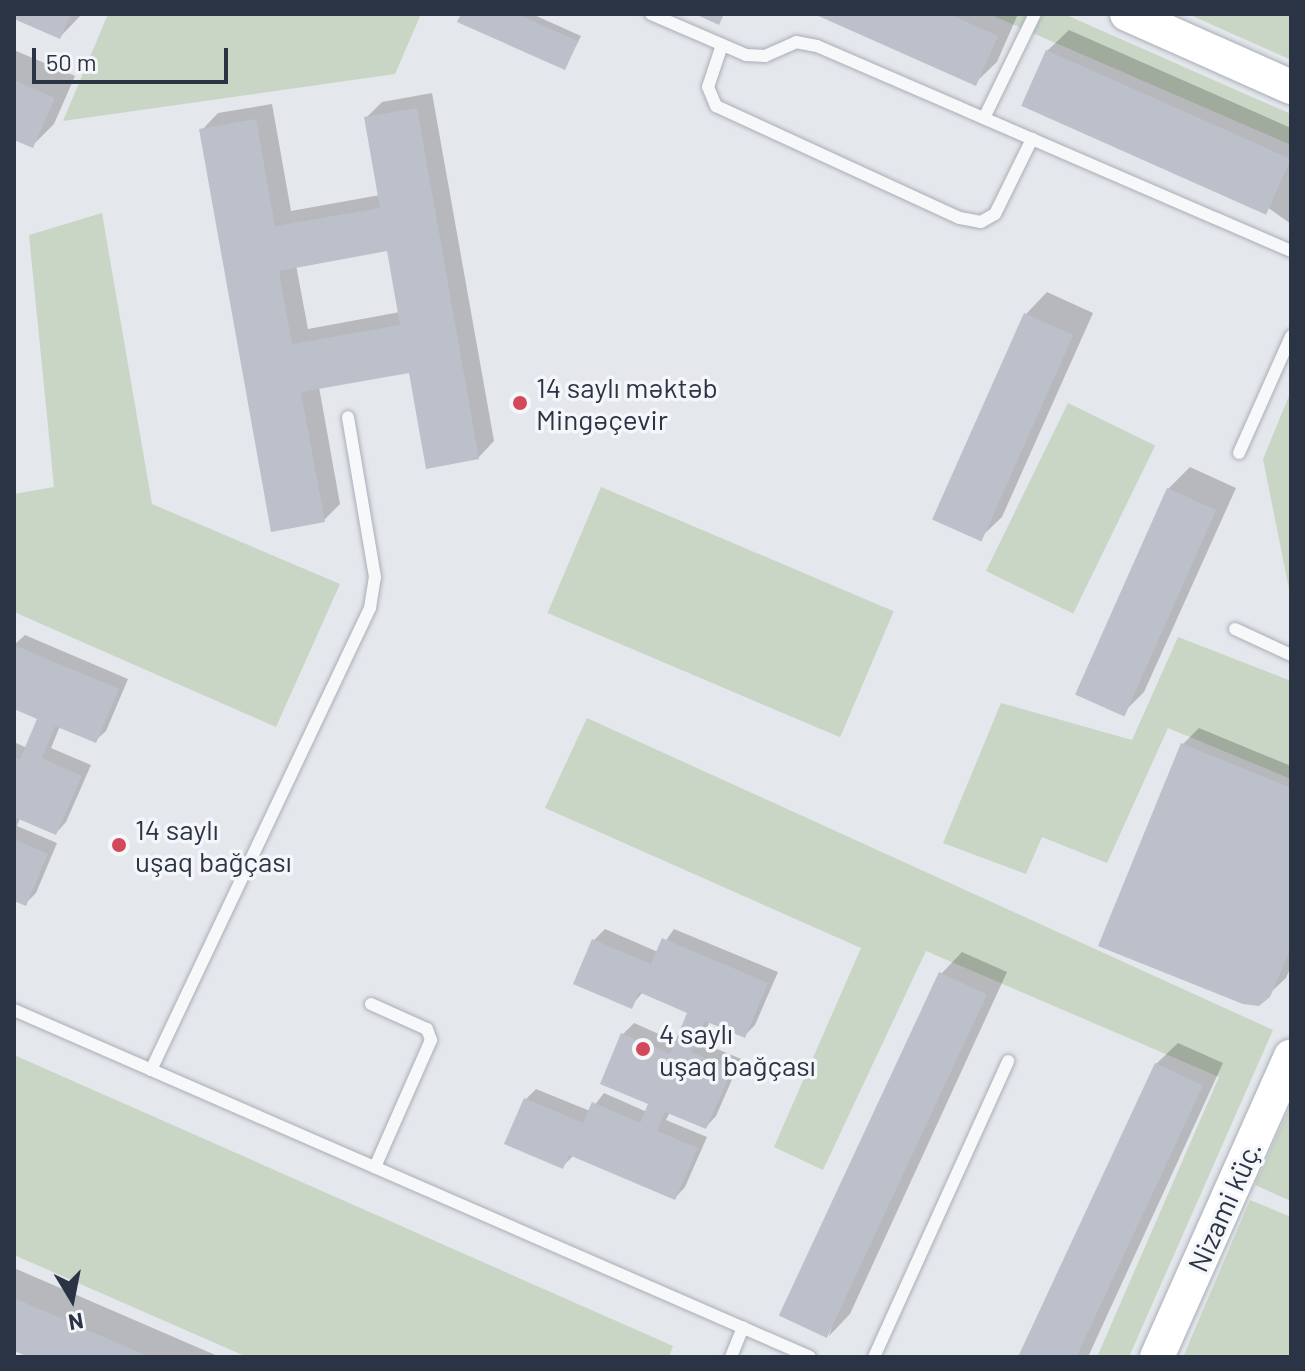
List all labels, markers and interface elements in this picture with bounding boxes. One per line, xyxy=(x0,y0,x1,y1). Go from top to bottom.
scale bar xyxy=(36,32,232,82)
text: 50 m xyxy=(46,47,97,76)
place label: 14 saylı məktəb Mingəçevir xyxy=(536,370,718,436)
marker: 14 saylı məktəb Mingəçevir xyxy=(511,394,529,412)
place label: 14 saylı uşaq bağçası xyxy=(135,812,292,878)
marker: 14 saylı uşaq bağçası xyxy=(110,836,128,854)
place label: 4 saylı uşaq bağçası xyxy=(659,1016,816,1082)
marker: 4 saylı uşaq bağçası xyxy=(634,1040,652,1058)
street label: Nizami küç. xyxy=(1180,1135,1268,1277)
north arrow xyxy=(32,1259,112,1339)
text: N xyxy=(67,1309,86,1337)

